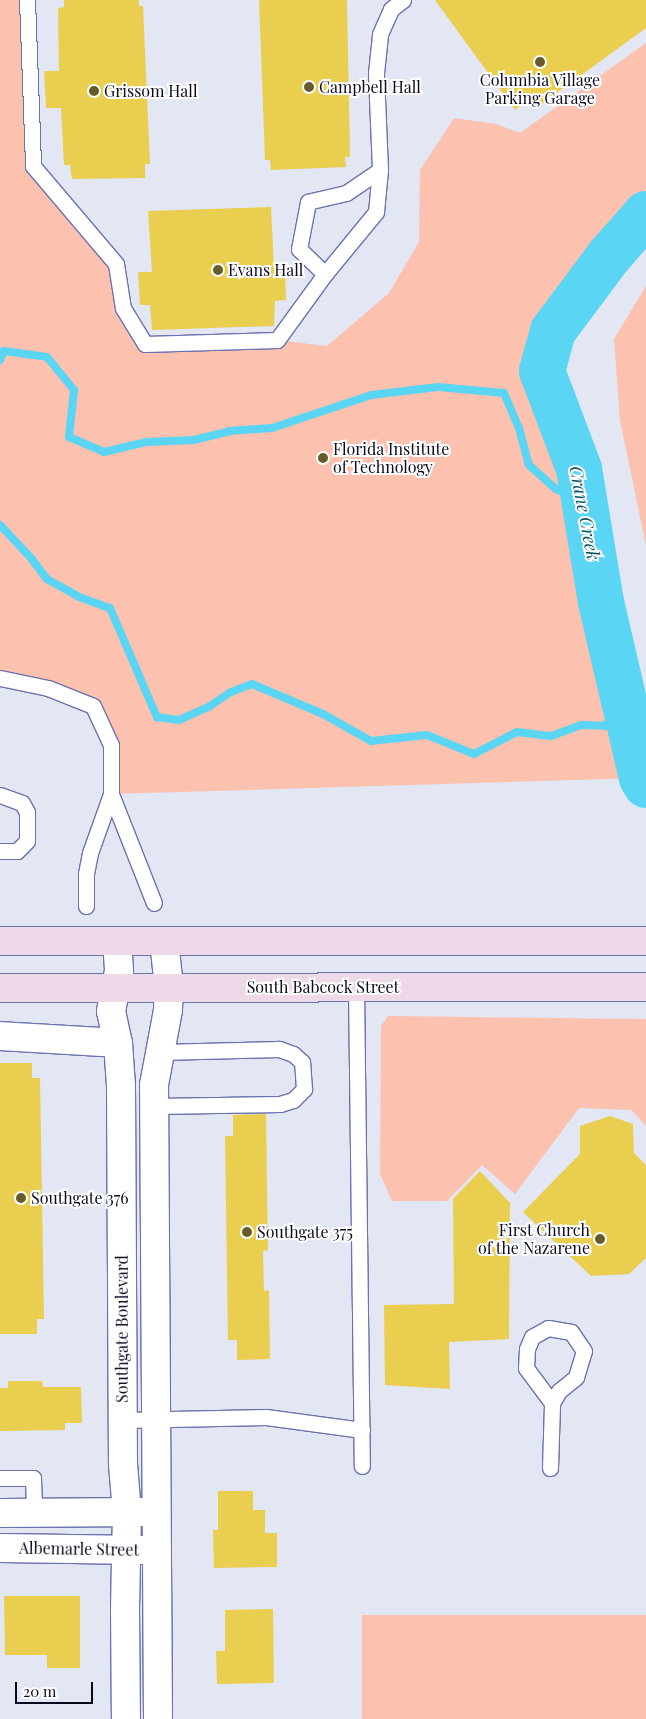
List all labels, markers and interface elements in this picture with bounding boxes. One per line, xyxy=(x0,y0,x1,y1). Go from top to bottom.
marker: Columbia Village Parking Garage xyxy=(534,56,546,68)
place label: Columbia Village Parking Garage xyxy=(479,70,601,108)
place label: Campbell Hall xyxy=(319,77,421,97)
place label: Grissom Hall xyxy=(104,81,197,101)
marker: Campbell Hall xyxy=(303,81,315,93)
marker: Grissom Hall xyxy=(88,85,100,97)
place label: Evans Hall xyxy=(228,260,303,280)
marker: Evans Hall xyxy=(212,264,224,276)
place label: Florida Institute of Technology xyxy=(333,439,449,477)
marker: Florida Institute of Technology xyxy=(317,452,329,464)
water label: Crane Creek xyxy=(565,464,605,562)
street label: South Babcock Street xyxy=(247,977,399,997)
place label: Southgate 376 xyxy=(31,1188,129,1208)
marker: Southgate 376 xyxy=(15,1192,27,1204)
place label: First Church of the Nazarene xyxy=(478,1220,590,1258)
place label: Southgate 375 xyxy=(257,1222,353,1242)
marker: Southgate 375 xyxy=(241,1226,253,1238)
marker: First Church of the Nazarene xyxy=(594,1233,606,1245)
street label: Southgate Boulevard xyxy=(112,1255,132,1403)
street label: Albemarle Street xyxy=(19,1538,139,1560)
scale bar xyxy=(18,1672,95,1704)
text: 20 m xyxy=(23,1681,56,1701)

